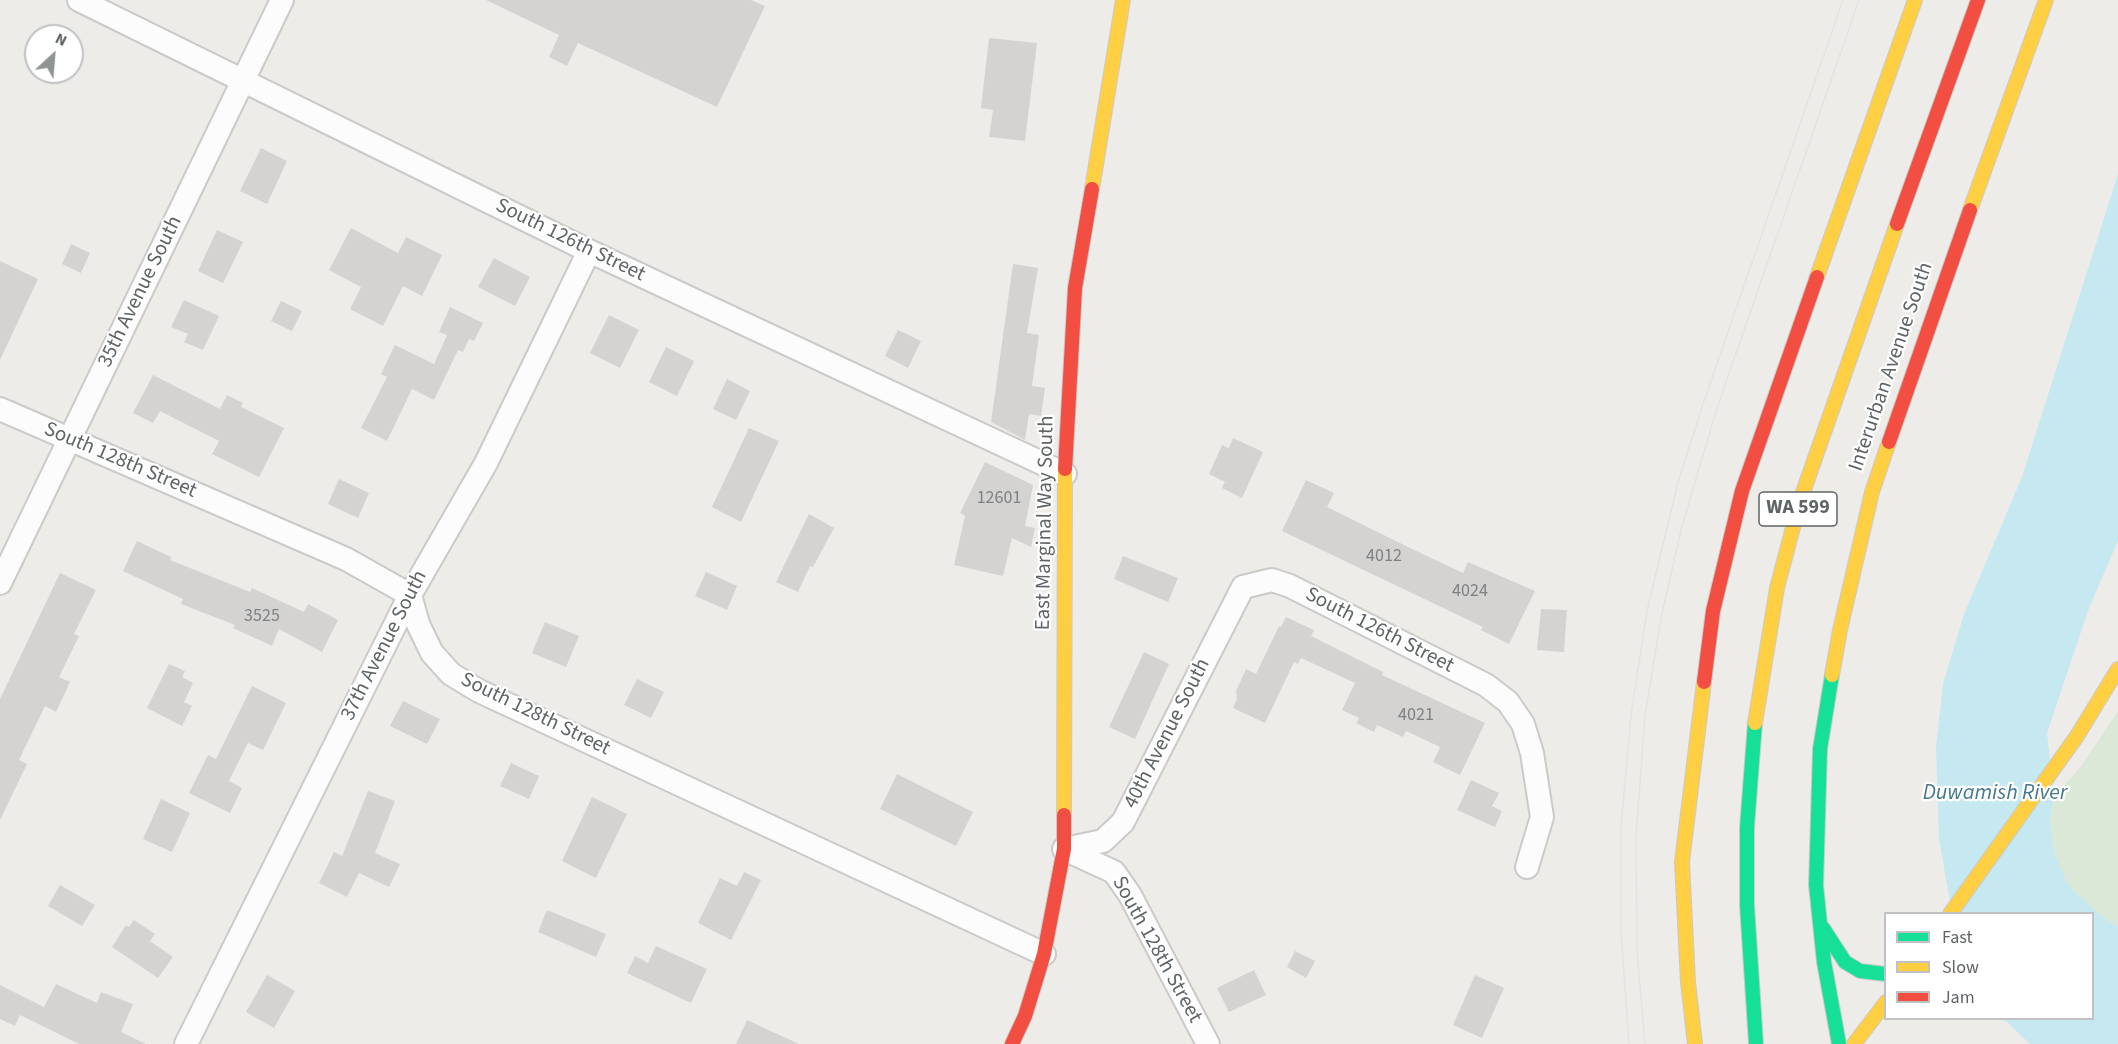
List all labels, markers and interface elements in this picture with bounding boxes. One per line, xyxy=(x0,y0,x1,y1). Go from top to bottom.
north arrow xyxy=(24,24,84,84)
text: N xyxy=(51,27,71,52)
street label: South 126th Street xyxy=(491,194,649,288)
street label: 35th Avenue South xyxy=(93,212,189,372)
street label: Interurban Avenue South xyxy=(1844,259,1940,475)
street label: East Marginal Way South xyxy=(1032,415,1060,631)
street label: South 128th Street xyxy=(40,417,200,505)
house number: 12601 xyxy=(977,488,1021,510)
road number: WA 599 xyxy=(1759,492,1837,526)
house number: 4012 xyxy=(1366,546,1402,568)
street label: 37th Avenue South xyxy=(336,567,434,725)
house number: 4024 xyxy=(1452,581,1488,603)
street label: South 126th Street xyxy=(1300,583,1458,679)
house number: 3525 xyxy=(244,606,280,628)
street label: 40th Avenue South xyxy=(1119,655,1217,813)
street label: South 128th Street xyxy=(456,668,614,762)
house number: 4021 xyxy=(1398,705,1434,727)
water label: Duwamish River xyxy=(1923,781,2067,807)
street label: South 128th Street xyxy=(1105,872,1207,1028)
legend xyxy=(1884,912,2094,1020)
text: Fast xyxy=(1942,925,1973,950)
text: Slow xyxy=(1942,955,1979,980)
text: Jam xyxy=(1942,985,1975,1010)

